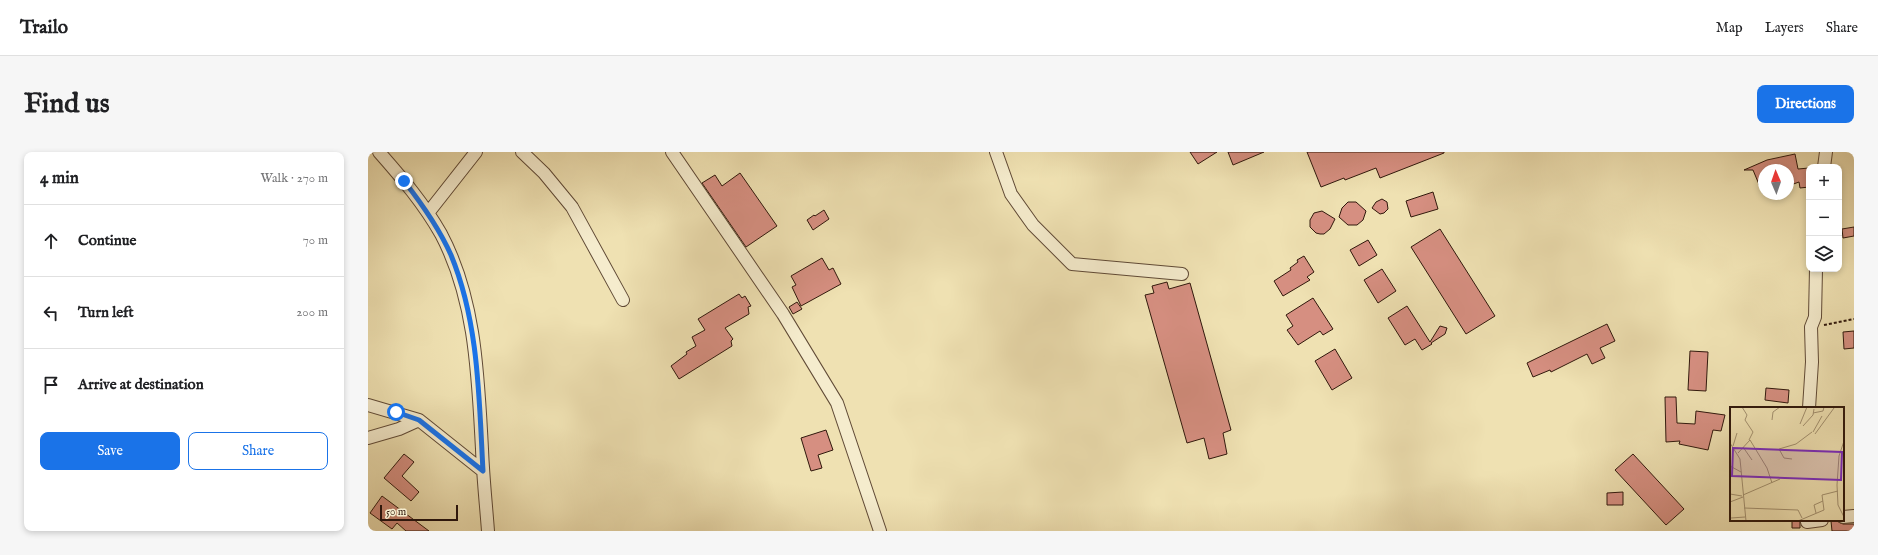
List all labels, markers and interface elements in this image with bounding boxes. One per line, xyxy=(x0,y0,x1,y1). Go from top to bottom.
text: Trailo xyxy=(20,16,68,40)
text: Map xyxy=(1716,19,1743,37)
text: Layers xyxy=(1765,19,1804,37)
text: Share xyxy=(1826,19,1858,37)
button: Directions xyxy=(1757,85,1854,123)
text: Find us xyxy=(24,87,110,122)
north arrow xyxy=(1758,164,1794,200)
map controls xyxy=(1806,164,1842,272)
button: + xyxy=(1806,164,1842,200)
text: 4 min xyxy=(40,168,79,189)
text: Walk · 270 m xyxy=(260,170,328,187)
route end xyxy=(395,172,413,190)
button: − xyxy=(1806,200,1842,236)
icon: ahead xyxy=(40,230,62,252)
text: Continue xyxy=(78,231,136,250)
text: 70 m xyxy=(303,232,328,249)
button: layers xyxy=(1806,236,1842,272)
icon: left xyxy=(40,302,62,324)
text: Turn left xyxy=(78,303,134,322)
text: 200 m xyxy=(296,304,328,321)
icon: arrive xyxy=(40,374,62,396)
text: Arrive at destination xyxy=(78,375,204,394)
route start xyxy=(387,403,405,421)
inset map xyxy=(1730,407,1844,521)
button: Save xyxy=(40,432,180,470)
button: Share xyxy=(188,432,328,470)
scale bar xyxy=(380,503,458,522)
text: 50 m xyxy=(386,505,406,519)

